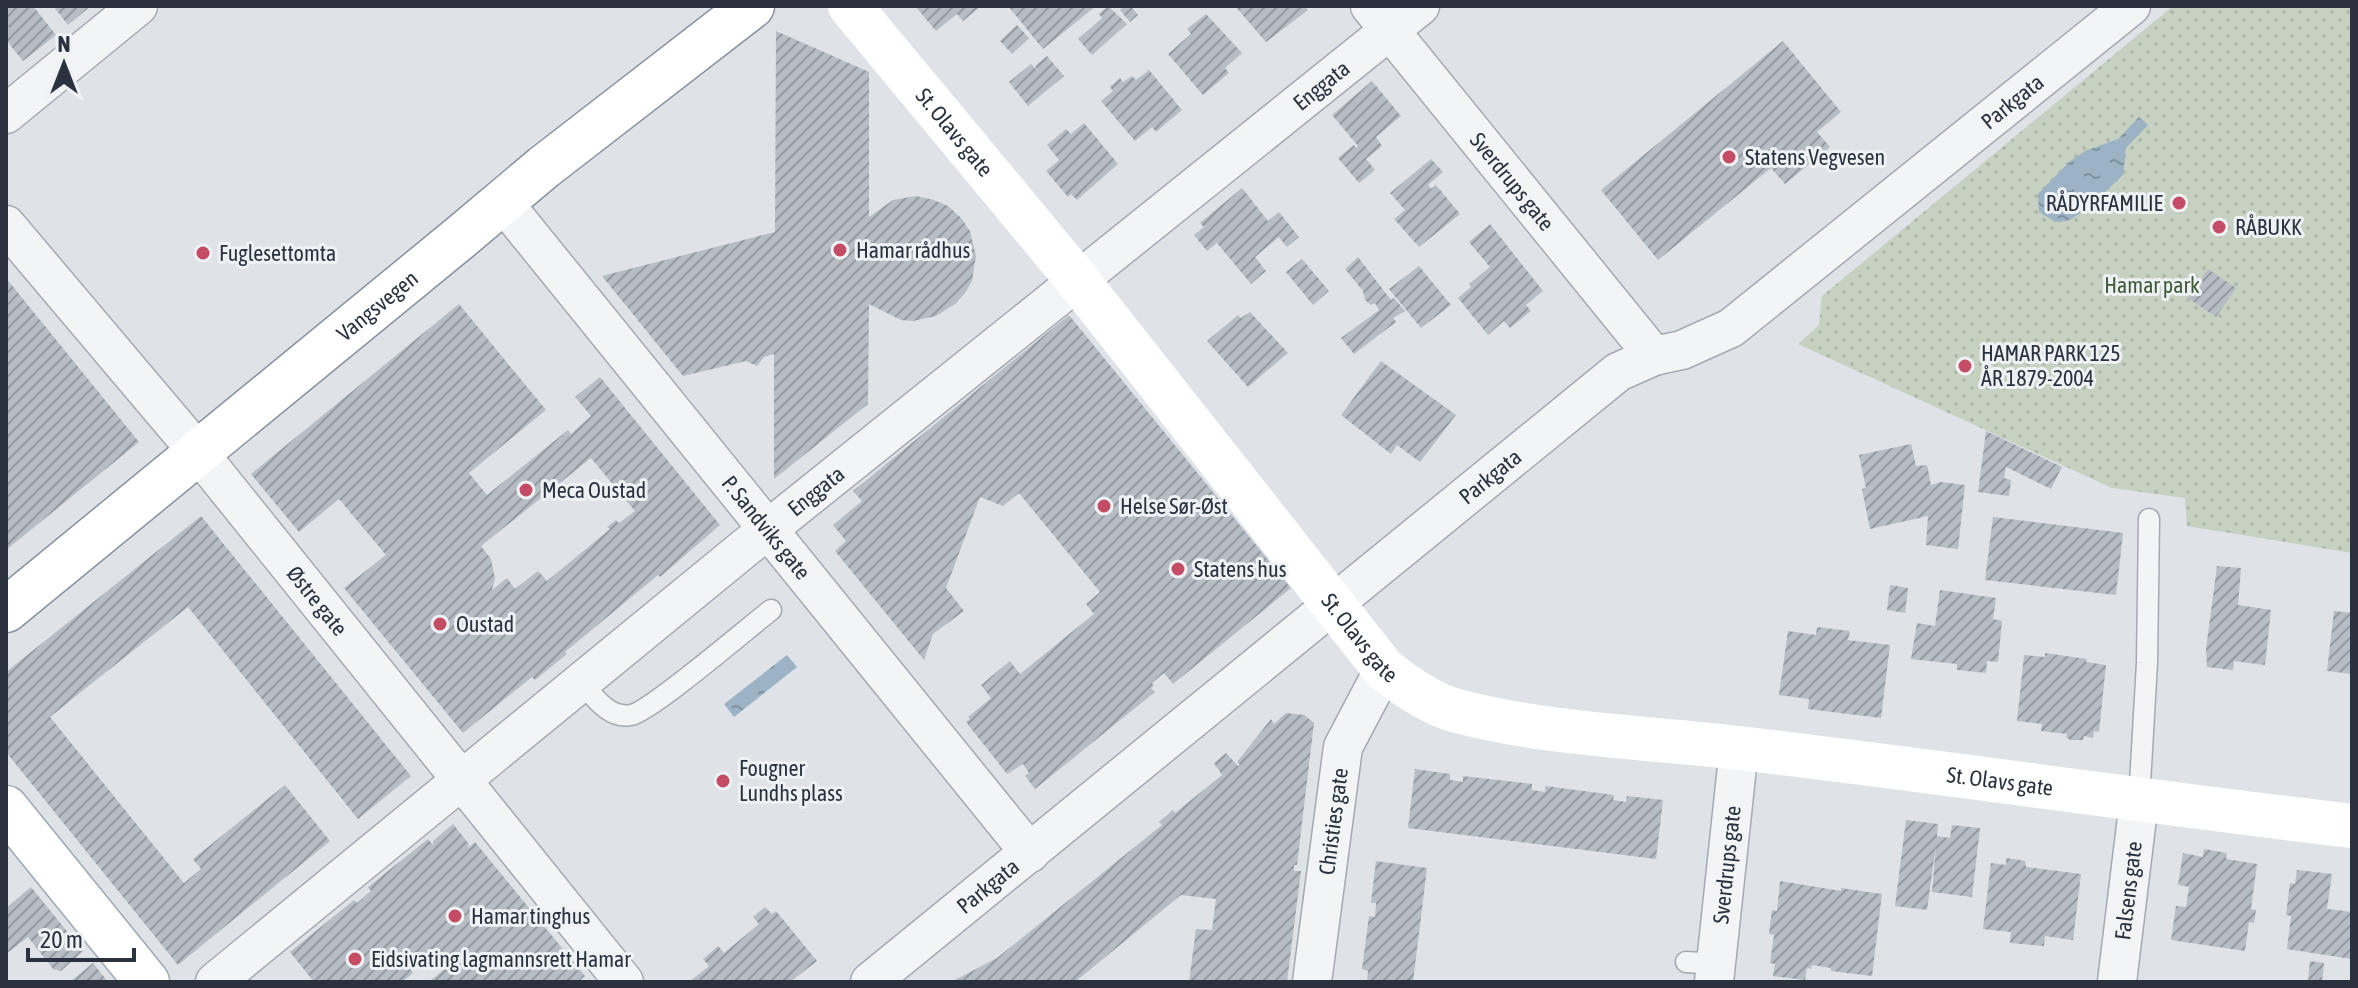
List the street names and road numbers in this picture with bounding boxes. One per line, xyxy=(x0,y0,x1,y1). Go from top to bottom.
street label: Enggata xyxy=(1288,55,1355,116)
street label: Parkgata xyxy=(1976,69,2049,134)
street label: St. Olavs gate xyxy=(911,83,999,182)
street label: Sverdrups gate xyxy=(1465,127,1560,236)
street label: Vangsvegen xyxy=(331,265,423,346)
street label: Parkgata xyxy=(1454,443,1526,509)
street label: Enggata xyxy=(782,460,849,521)
street label: P. Sandviks gate xyxy=(717,470,816,585)
street label: Østre gate xyxy=(282,561,353,641)
street label: St. Olavs gate xyxy=(1316,588,1403,688)
street label: St. Olavs gate xyxy=(1945,761,2055,801)
street label: Christies gate xyxy=(1313,766,1353,876)
street label: Sverdrups gate xyxy=(1707,804,1746,925)
street label: Falsens gate xyxy=(2109,840,2147,941)
street label: Parkgata xyxy=(951,853,1024,919)

